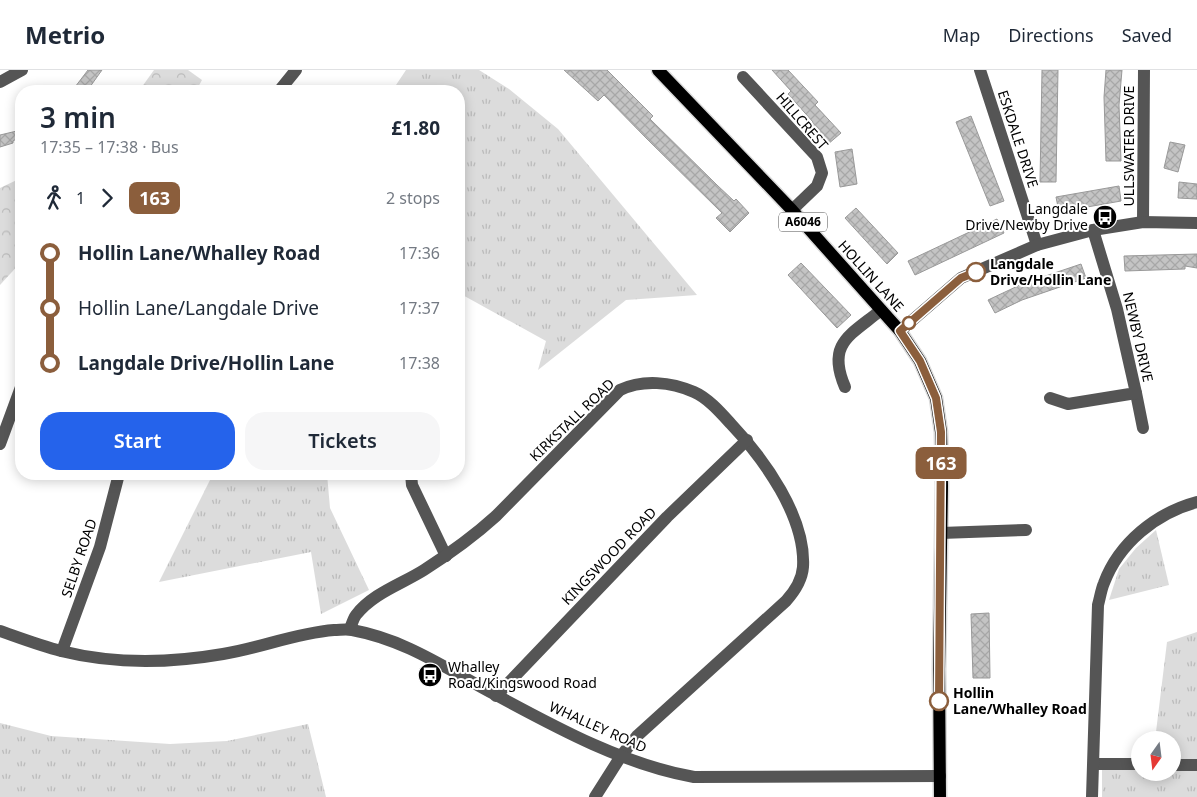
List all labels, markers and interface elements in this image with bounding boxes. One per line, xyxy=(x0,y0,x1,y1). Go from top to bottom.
text: Metrio xyxy=(25,18,105,51)
text: Map xyxy=(943,23,980,47)
text: Directions xyxy=(1008,23,1094,47)
text: Saved xyxy=(1122,23,1172,47)
street label: ULLSWATER DRIVE xyxy=(1119,86,1138,206)
street label: HILLCREST xyxy=(772,88,833,154)
street label: ESKDALE DRIVE xyxy=(994,88,1043,190)
text: 3 min xyxy=(40,98,116,136)
text: £1.80 xyxy=(391,115,440,141)
text: 17:35 – 17:38 · Bus xyxy=(40,136,179,158)
icon: walk xyxy=(40,184,68,212)
icon: forward xyxy=(93,184,121,212)
text: 163 xyxy=(139,186,170,210)
text: 1 xyxy=(76,187,85,209)
text: 2 stops xyxy=(386,187,440,209)
place label: Langdale Drive/Newby Drive xyxy=(965,199,1088,234)
bus stop icon: Langdale Drive/Newby Drive xyxy=(1092,204,1118,230)
road number: A6046 xyxy=(779,212,827,232)
street label: HOLLIN LANE xyxy=(834,236,908,315)
text: Hollin Lane/Whalley Road xyxy=(78,240,320,266)
text: 17:36 xyxy=(399,242,440,264)
place label: Langdale Drive/Hollin Lane xyxy=(990,254,1111,289)
marker: Langdale Drive/Hollin Lane xyxy=(966,262,986,282)
street label: NEWBY DRIVE xyxy=(1119,290,1158,384)
text: Hollin Lane/Langdale Drive xyxy=(78,295,319,321)
text: 17:37 xyxy=(399,297,440,319)
unlabelled marker xyxy=(902,316,916,330)
text: Langdale Drive/Hollin Lane xyxy=(78,350,334,376)
text: 17:38 xyxy=(399,352,440,374)
street label: KIRKSTALL ROAD xyxy=(525,374,618,465)
button: Start xyxy=(40,412,235,470)
button: Tickets xyxy=(245,412,440,470)
line badge: 163 xyxy=(912,447,970,479)
text: 163 xyxy=(926,451,956,475)
street label: KINGSWOOD ROAD xyxy=(557,503,660,609)
street label: SELBY ROAD xyxy=(56,516,101,600)
place label: Whalley Road/Kingswood Road xyxy=(448,657,597,692)
bus stop icon: Whalley Road/Kingswood Road xyxy=(417,662,443,688)
place label: Hollin Lane/Whalley Road xyxy=(953,683,1087,718)
marker: Hollin Lane/Whalley Road xyxy=(929,691,949,711)
street label: WHALLEY ROAD xyxy=(546,697,650,757)
north arrow xyxy=(1131,731,1181,781)
map controls xyxy=(1131,731,1181,781)

